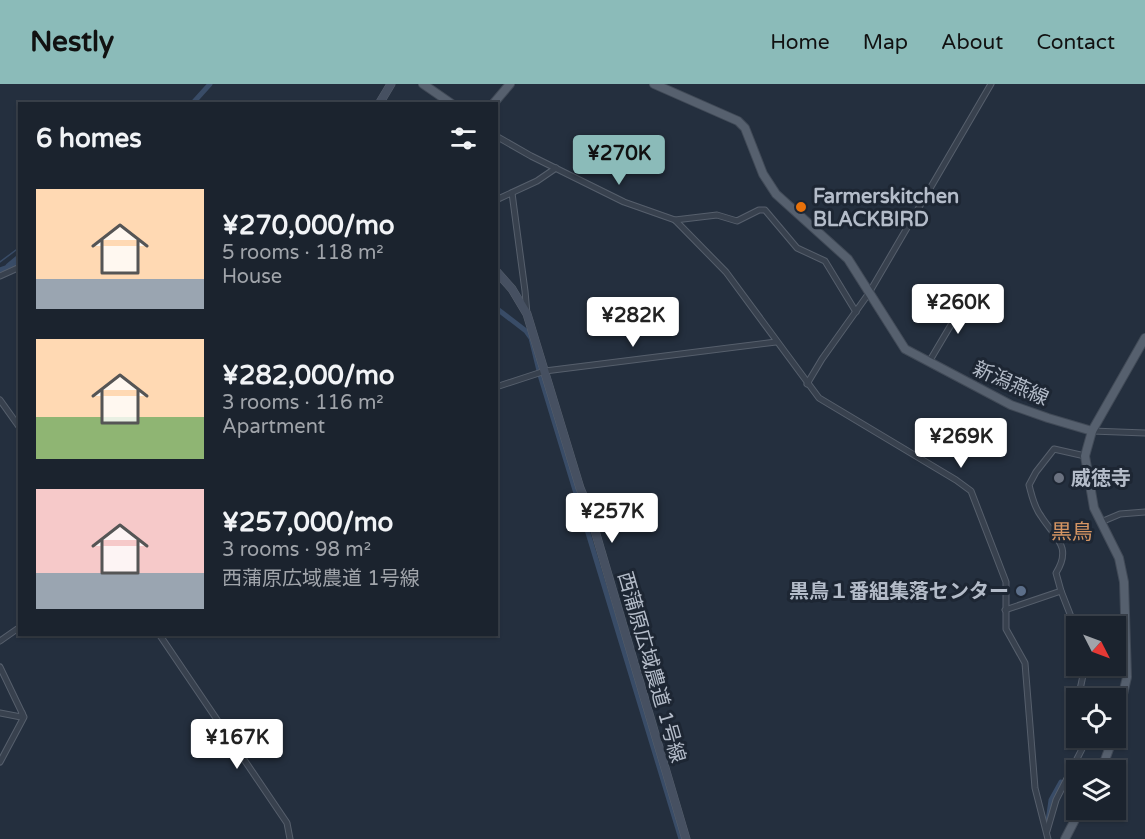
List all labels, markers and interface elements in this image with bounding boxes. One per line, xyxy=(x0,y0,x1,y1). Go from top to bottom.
text: Nestly xyxy=(30,25,114,59)
text: Home xyxy=(770,30,830,55)
text: Map xyxy=(863,30,908,55)
text: About xyxy=(941,30,1003,55)
text: Contact xyxy=(1036,30,1115,55)
icon: filters xyxy=(447,122,480,155)
text: 6 homes xyxy=(36,123,142,154)
pin: ¥270K xyxy=(577,135,661,186)
text: ¥270K xyxy=(587,142,651,166)
place label: Farmerskitchen BLACKBIRD xyxy=(813,185,959,232)
marker: Farmerskitchen BLACKBIRD xyxy=(794,200,808,214)
text: ¥270,000/mo xyxy=(222,210,395,241)
icon: home xyxy=(84,213,156,285)
text: 5 rooms · 118 m² xyxy=(222,241,384,265)
text: House xyxy=(222,265,282,289)
pin: ¥260K xyxy=(916,284,1000,335)
text: ¥260K xyxy=(926,291,990,315)
pin: ¥282K xyxy=(591,297,675,348)
text: ¥282K xyxy=(601,304,665,328)
street label: 新潟燕線 xyxy=(969,357,1052,411)
text: ¥282,000/mo xyxy=(222,360,395,391)
icon: home xyxy=(84,363,156,435)
text: 3 rooms · 116 m² xyxy=(222,391,384,415)
text: Apartment xyxy=(222,415,325,439)
pin: ¥269K xyxy=(919,418,1003,469)
text: ¥269K xyxy=(929,425,993,449)
place label: 威徳寺 xyxy=(1071,467,1131,491)
marker: 威徳寺 xyxy=(1052,471,1066,485)
pin: ¥257K xyxy=(570,493,654,544)
text: ¥257K xyxy=(580,500,644,524)
text: ¥257,000/mo xyxy=(222,507,393,538)
icon: home xyxy=(84,513,156,585)
district label: 黒鳥 xyxy=(1051,520,1093,545)
text: 3 rooms · 98 m² xyxy=(222,538,371,562)
text: 西蒲原広域農道 1号線 xyxy=(222,567,420,591)
street label: 西蒲原広域農道 1号線 xyxy=(612,569,690,766)
place label: 黒鳥１番組集落センター xyxy=(789,580,1009,604)
marker: 黒鳥１番組集落センター xyxy=(1014,584,1028,598)
north arrow xyxy=(1066,616,1126,676)
map controls xyxy=(1066,616,1126,820)
button: locate xyxy=(1066,688,1126,748)
pin: ¥167K xyxy=(195,719,279,770)
text: ¥167K xyxy=(205,726,269,750)
button: layers xyxy=(1066,760,1126,820)

